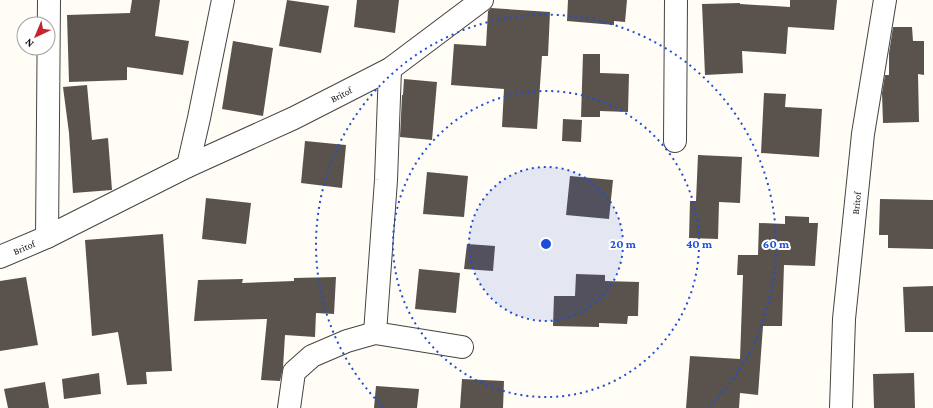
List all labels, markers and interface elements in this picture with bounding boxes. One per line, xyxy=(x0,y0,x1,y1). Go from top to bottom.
north arrow xyxy=(16,16,56,56)
text: N xyxy=(22,36,36,50)
street label: Britof xyxy=(329,84,355,105)
street label: Britof xyxy=(850,190,863,215)
centre of rings xyxy=(539,237,553,251)
text: 20 m xyxy=(610,237,637,251)
text: 40 m xyxy=(686,237,713,251)
text: 60 m xyxy=(763,237,790,251)
street label: Britof xyxy=(12,238,38,257)

